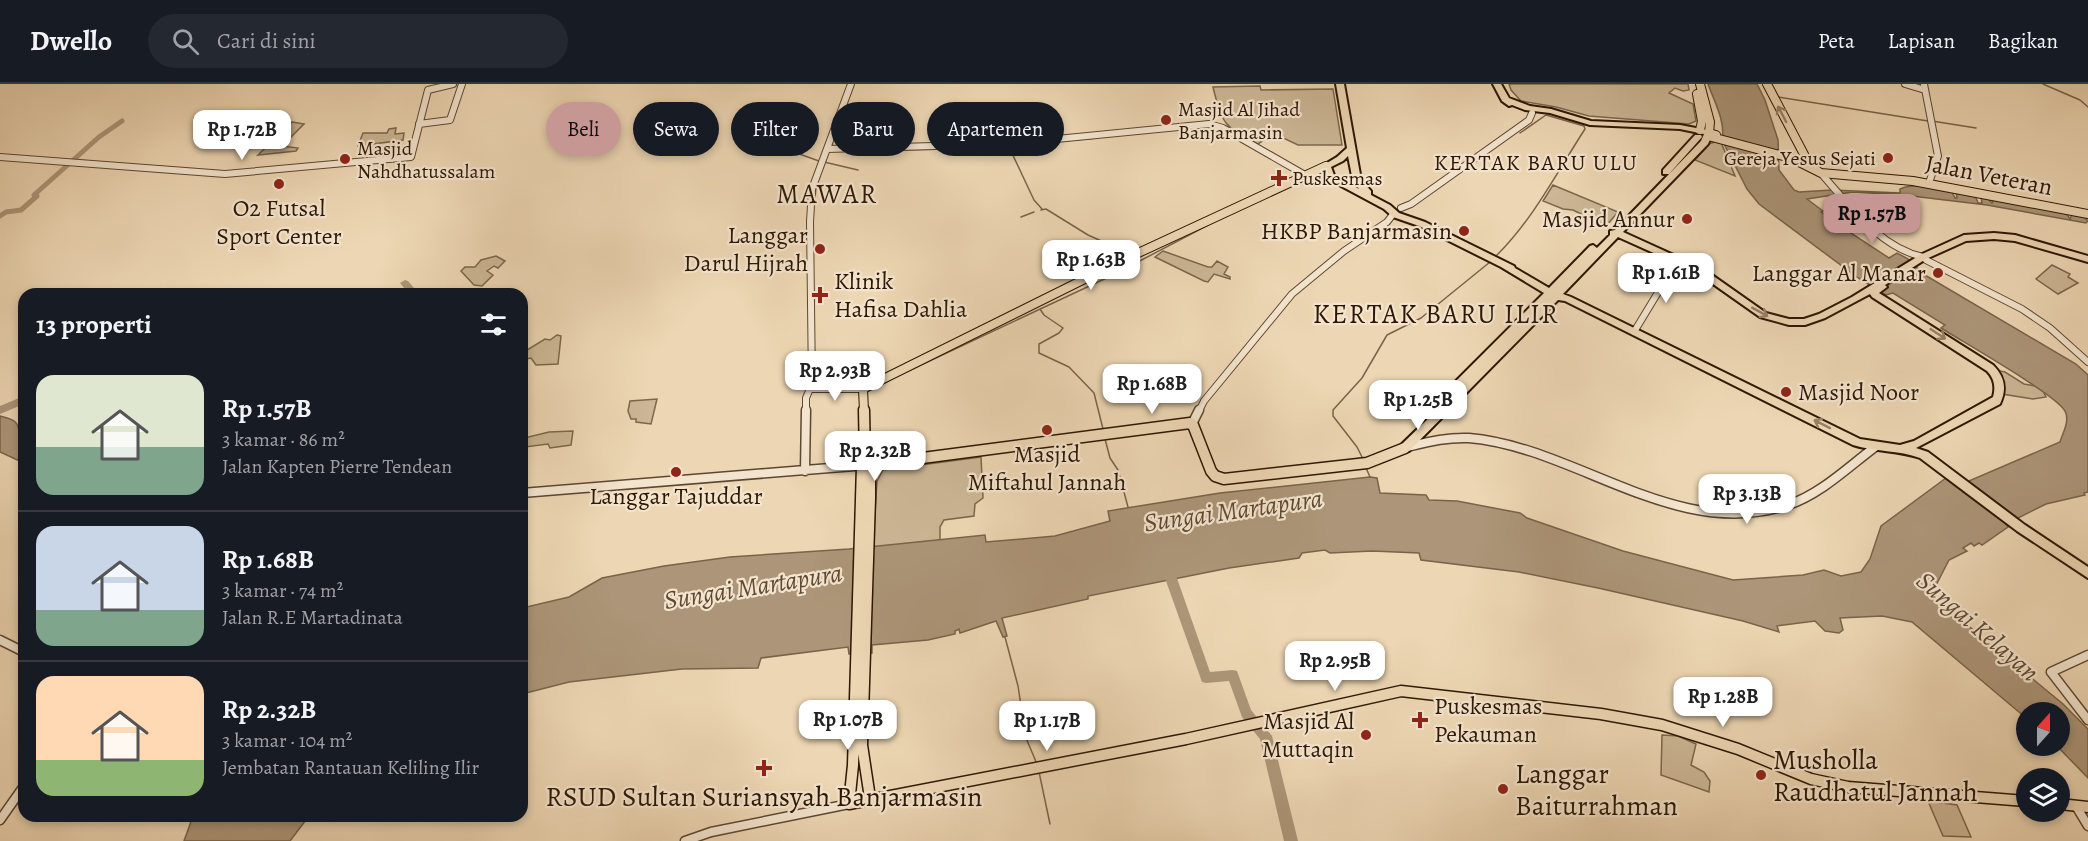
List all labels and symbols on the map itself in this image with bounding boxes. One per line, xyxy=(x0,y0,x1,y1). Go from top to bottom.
place label: Masjid Al Jihad Banjarmasin xyxy=(1178,96,1300,146)
one-way arrow xyxy=(1776,106,1787,124)
pin: Rp 1.72B xyxy=(180,110,304,161)
marker: Masjid Al Jihad Banjarmasin xyxy=(1159,113,1173,127)
place label: Masjid Nahdhatussalam xyxy=(357,135,496,185)
place label: Gereja Yesus Sejati xyxy=(1724,145,1876,172)
street label: Jalan Veteran xyxy=(1923,147,2055,203)
district label: KERTAK BARU ULU xyxy=(1434,148,1638,178)
marker: Gereja Yesus Sejati xyxy=(1881,151,1895,165)
marker: Masjid Nahdhatussalam xyxy=(338,152,352,166)
place label: Puskesmas xyxy=(1292,165,1382,192)
marker: Puskesmas xyxy=(1270,169,1288,187)
district label: MAWAR xyxy=(776,176,878,212)
marker: O2 Futsal Sport Center xyxy=(272,177,286,191)
place label: O2 Futsal Sport Center xyxy=(216,192,342,252)
pin: Rp 1.57B xyxy=(1810,194,1934,245)
place label: Masjid Annur xyxy=(1542,203,1675,235)
marker: Masjid Annur xyxy=(1680,212,1694,226)
place label: HKBP Banjarmasin xyxy=(1261,215,1452,247)
place label: Langgar Darul Hijrah xyxy=(684,219,808,279)
marker: HKBP Banjarmasin xyxy=(1457,224,1471,238)
pin: Rp 1.63B xyxy=(1029,240,1153,291)
marker: Langgar Darul Hijrah xyxy=(813,242,827,256)
pin: Rp 1.61B xyxy=(1604,253,1728,304)
place label: Langgar Al Manar xyxy=(1752,257,1926,289)
place label: Klinik Hafisa Dahlia xyxy=(834,265,968,325)
marker: Langgar Al Manar xyxy=(1931,266,1945,280)
marker: Klinik Hafisa Dahlia xyxy=(811,286,829,304)
district label: KERTAK BARU ILIR xyxy=(1313,296,1559,332)
one-way arrow xyxy=(1750,307,1768,318)
one-way arrow xyxy=(1929,328,1946,340)
pin: Rp 2.93B xyxy=(773,351,897,402)
pin: Rp 1.68B xyxy=(1090,364,1214,415)
place label: Masjid Noor xyxy=(1798,376,1919,408)
pin: Rp 1.25B xyxy=(1356,380,1480,431)
marker: Masjid Noor xyxy=(1779,385,1793,399)
one-way arrow xyxy=(1813,417,1831,429)
marker: Masjid Miftahul Jannah xyxy=(1040,423,1054,437)
pin: Rp 2.32B xyxy=(813,431,937,482)
place label: Masjid Miftahul Jannah xyxy=(968,438,1127,498)
marker: Langgar Tajuddar xyxy=(669,465,683,479)
pin: Rp 3.13B xyxy=(1685,474,1809,525)
place label: Langgar Tajuddar xyxy=(589,480,763,512)
water label: Sungai Martapura xyxy=(1142,481,1325,540)
water label: Sungai Martapura xyxy=(662,555,845,618)
water label: Sungai Kelayan xyxy=(1909,563,2047,689)
pin: Rp 2.95B xyxy=(1273,641,1397,692)
pin: Rp 1.28B xyxy=(1661,677,1785,728)
place label: Puskesmas Pekauman xyxy=(1434,690,1543,750)
pin: Rp 1.07B xyxy=(786,700,910,751)
pin: Rp 1.17B xyxy=(985,701,1109,752)
north arrow xyxy=(2016,702,2070,756)
place label: Masjid Al Muttaqin xyxy=(1262,705,1354,765)
marker: Puskesmas Pekauman xyxy=(1411,711,1429,729)
marker: Masjid Al Muttaqin xyxy=(1359,728,1373,742)
place label: Musholla Raudhatul Jannah xyxy=(1773,741,1978,811)
place label: Langgar Baiturrahman xyxy=(1515,755,1678,825)
marker: RSUD Sultan Suriansyah Banjarmasin xyxy=(755,759,773,777)
marker: Musholla Raudhatul Jannah xyxy=(1754,768,1768,782)
place label: RSUD Sultan Suriansyah Banjarmasin xyxy=(546,778,982,816)
marker: Langgar Baiturrahman xyxy=(1496,782,1510,796)

